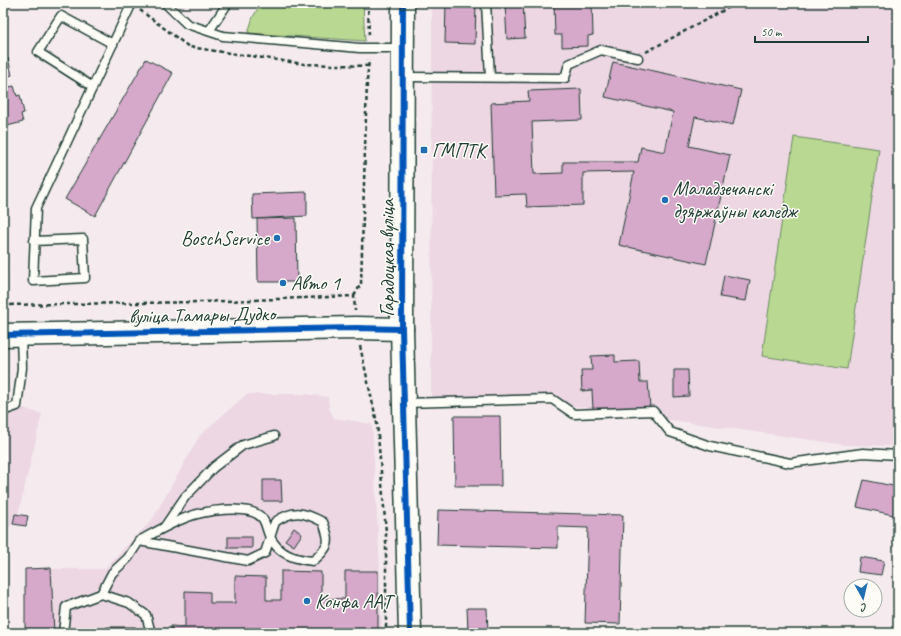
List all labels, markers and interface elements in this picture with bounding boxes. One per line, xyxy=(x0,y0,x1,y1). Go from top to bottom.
scale bar xyxy=(755,18,868,44)
text: 50 m xyxy=(761,24,783,40)
place label: ГМПТК xyxy=(432,138,488,163)
marker: ГМПТК xyxy=(419,145,429,155)
place label: Маладзечанскі дзяржаўны каледж xyxy=(673,176,799,224)
marker: Маладзечанскі дзяржаўны каледж xyxy=(660,195,670,205)
street label: Гарадоцкая вуліца xyxy=(375,198,400,317)
place label: BoschService xyxy=(181,226,270,251)
marker: BoschService xyxy=(272,233,282,243)
place label: Авто 1 xyxy=(291,271,341,296)
marker: Авто 1 xyxy=(278,278,288,288)
street label: вуліца Тамары Дудко xyxy=(129,301,277,329)
north arrow xyxy=(843,578,883,618)
place label: Конфа ААТ xyxy=(315,589,396,614)
marker: Конфа ААТ xyxy=(302,596,312,606)
text: С xyxy=(859,601,868,615)

